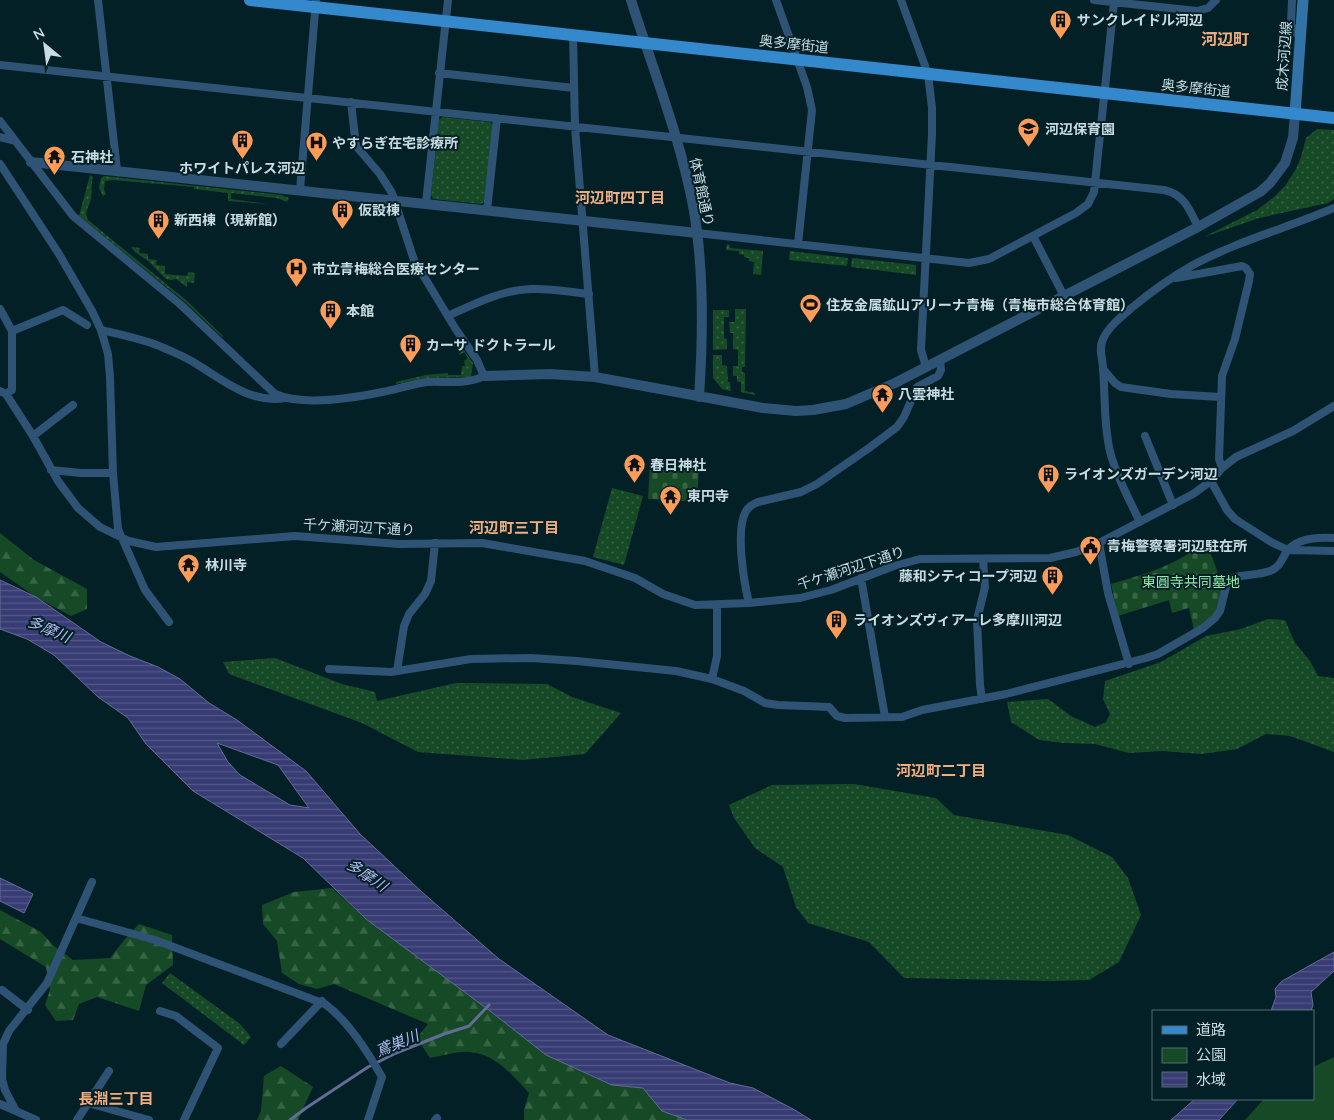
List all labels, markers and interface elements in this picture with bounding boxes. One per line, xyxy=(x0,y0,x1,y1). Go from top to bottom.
building icon: サンクレイドル河辺 xyxy=(1049,8,1073,39)
place label: サンクレイドル河辺 xyxy=(1077,11,1203,29)
north arrow xyxy=(20,20,70,70)
street label: 成木河辺線 xyxy=(1273,20,1295,92)
text: N xyxy=(30,23,48,44)
district label: 河辺町 xyxy=(1201,29,1249,49)
street label: 奥多摩街道 xyxy=(758,31,830,57)
street label: 奥多摩街道 xyxy=(1160,75,1232,101)
school or university icon: 河辺保育園 xyxy=(1017,117,1041,148)
place label: 河辺保育園 xyxy=(1045,120,1115,138)
building icon: ホワイトパレス河辺 xyxy=(230,128,254,159)
hospital icon: やすらぎ在宅診療所 xyxy=(304,131,328,162)
place label: やすらぎ在宅診療所 xyxy=(332,134,458,152)
temple icon: 石神社 xyxy=(43,145,67,176)
place label: 石神社 xyxy=(71,148,113,166)
street label: 体育館通り xyxy=(686,156,718,228)
place label: ホワイトパレス河辺 xyxy=(179,159,305,177)
district label: 河辺町四丁目 xyxy=(575,188,665,207)
building icon: 仮設棟 xyxy=(330,198,354,229)
place label: 仮設棟 xyxy=(358,201,400,219)
building icon: 新西棟（現新館） xyxy=(146,208,170,239)
place label: 新西棟（現新館） xyxy=(174,211,286,229)
hospital icon: 市立青梅総合医療センター xyxy=(284,257,308,288)
place label: 市立青梅総合医療センター xyxy=(312,260,480,278)
sports icon: 住友金属鉱山アリーナ青梅（青梅市総合体育館） xyxy=(798,293,822,324)
place label: 住友金属鉱山アリーナ青梅（青梅市総合体育館） xyxy=(826,296,1134,314)
building icon: 本館 xyxy=(318,299,342,330)
place label: 本館 xyxy=(346,302,374,320)
building icon: カーサ ドクトラール xyxy=(398,333,422,364)
place label: カーサ ドクトラール xyxy=(426,336,556,354)
temple icon: 八雲神社 xyxy=(870,382,894,413)
place label: 八雲神社 xyxy=(898,385,954,403)
temple icon: 春日神社 xyxy=(622,453,646,484)
place label: 春日神社 xyxy=(650,456,706,474)
building icon: ライオンズガーデン河辺 xyxy=(1036,462,1060,493)
place label: ライオンズガーデン河辺 xyxy=(1064,465,1218,483)
temple icon: 東円寺 xyxy=(659,484,683,515)
place label: 東円寺 xyxy=(687,487,729,505)
street label: 千ケ瀬河辺下通り xyxy=(303,515,415,539)
district label: 河辺町三丁目 xyxy=(469,518,559,537)
public building icon: 青梅警察署河辺駐在所 xyxy=(1079,534,1103,565)
place label: 青梅警察署河辺駐在所 xyxy=(1107,537,1247,555)
street label: 千ケ瀬河辺下通り xyxy=(795,542,907,594)
temple icon: 林川寺 xyxy=(177,553,201,584)
place label: 林川寺 xyxy=(205,556,247,574)
building icon: 藤和シティコープ河辺 xyxy=(1041,564,1065,595)
place label: 藤和シティコープ河辺 xyxy=(899,567,1037,585)
park label: 東圓寺共同墓地 xyxy=(1142,573,1240,591)
building icon: ライオンズヴィアーレ多摩川河辺 xyxy=(825,608,849,639)
water label: 多摩川 xyxy=(25,611,75,647)
place label: ライオンズヴィアーレ多摩川河辺 xyxy=(853,611,1062,629)
district label: 河辺町二丁目 xyxy=(896,761,986,780)
water label: 多摩川 xyxy=(343,855,393,897)
legend xyxy=(1152,1010,1314,1100)
text: 道路 xyxy=(1196,1020,1226,1039)
water label: 鳶巣川 xyxy=(373,1025,423,1060)
text: 公園 xyxy=(1196,1045,1226,1064)
text: 水域 xyxy=(1196,1070,1226,1089)
district label: 長淵三丁目 xyxy=(78,1089,154,1108)

